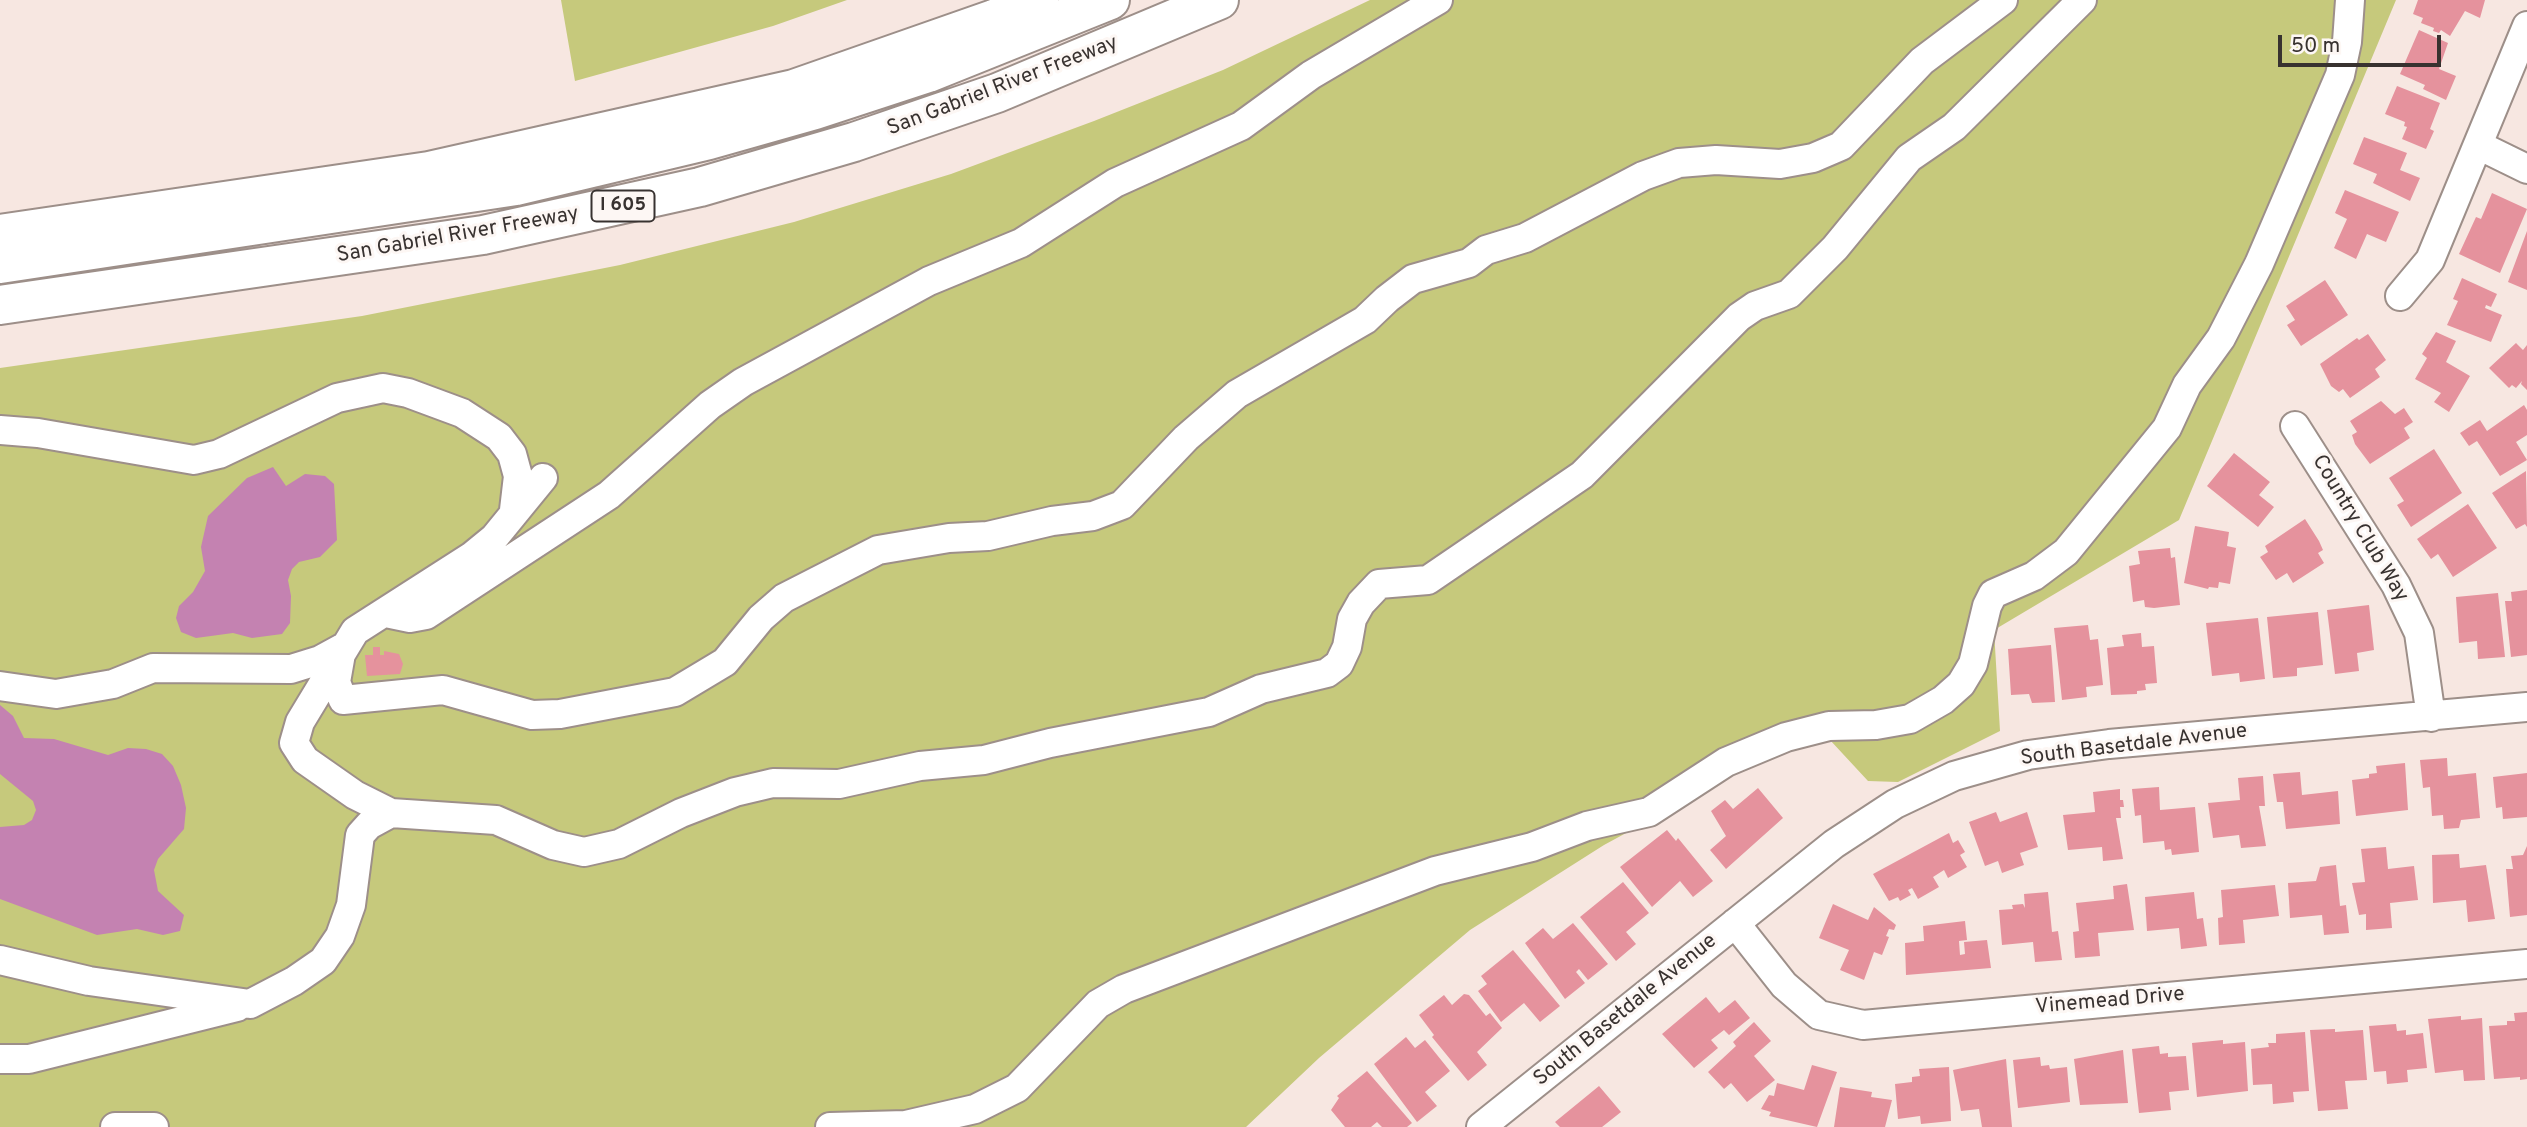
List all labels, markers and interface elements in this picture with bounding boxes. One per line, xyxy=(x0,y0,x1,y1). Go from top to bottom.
scale bar xyxy=(2282,21,2445,65)
street label: San Gabriel River Freeway xyxy=(884,31,1122,143)
text: 50 m xyxy=(2291,33,2340,60)
road number: I 605 xyxy=(592,190,654,222)
street label: San Gabriel River Freeway xyxy=(335,202,581,270)
street label: Country Club Way xyxy=(2305,451,2413,607)
street label: South Basetdale Avenue xyxy=(2019,720,2249,772)
street label: South Basetdale Avenue xyxy=(1529,929,1723,1093)
street label: Vinemead Drive xyxy=(2034,983,2186,1021)

